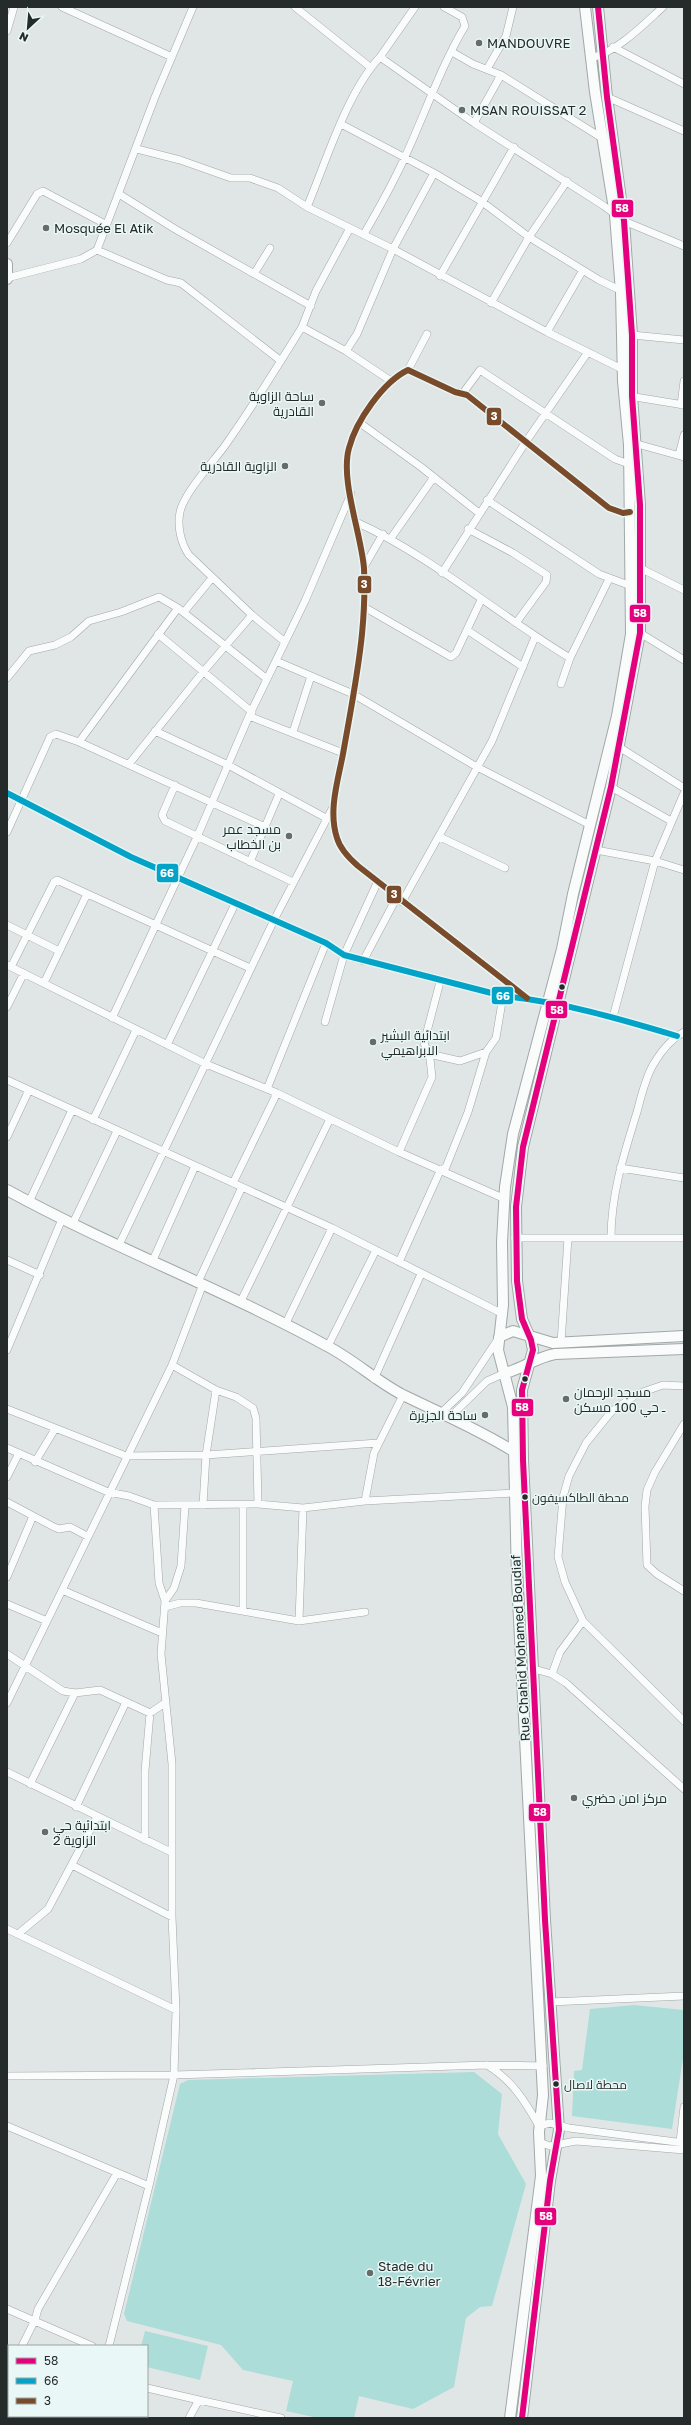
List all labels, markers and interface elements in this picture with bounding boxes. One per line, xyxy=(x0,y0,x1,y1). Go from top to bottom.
north arrow xyxy=(8,8,48,48)
text: N xyxy=(17,30,30,45)
place label: MANDOUVRE xyxy=(487,35,571,51)
marker: MANDOUVRE xyxy=(474,38,484,48)
place label: MSAN ROUISSAT 2 xyxy=(470,102,586,118)
marker: MSAN ROUISSAT 2 xyxy=(457,105,467,115)
line badge: 58 xyxy=(611,199,634,218)
text: 58 xyxy=(615,201,629,214)
place label: Mosquée El Atik xyxy=(54,220,154,236)
marker: Mosquée El Atik xyxy=(41,223,51,233)
place label: ساحة الزاوية القادرية xyxy=(249,388,314,419)
marker: ساحة الزاوية القادرية xyxy=(317,398,327,408)
line badge: 3 xyxy=(486,407,502,426)
text: 3 xyxy=(491,409,498,422)
place label: الزاوية القادرية xyxy=(200,458,277,474)
marker: الزاوية القادرية xyxy=(280,461,290,471)
line badge: 3 xyxy=(357,575,372,594)
text: 3 xyxy=(361,577,368,590)
line badge: 58 xyxy=(629,604,651,623)
text: 58 xyxy=(633,606,647,619)
place label: مسجد عمر بن الخطاب xyxy=(222,821,281,852)
marker: مسجد عمر بن الخطاب xyxy=(284,831,294,841)
line badge: 66 xyxy=(156,863,179,883)
text: 66 xyxy=(160,866,174,879)
line badge: 3 xyxy=(386,885,402,904)
text: 3 xyxy=(391,887,398,900)
unlabelled marker xyxy=(557,982,567,992)
line badge: 66 xyxy=(491,986,514,1005)
text: 66 xyxy=(496,989,510,1002)
line badge: 58 xyxy=(545,1000,568,1019)
text: 58 xyxy=(550,1003,564,1016)
place label: ابتدائية البشير الابراهيمي xyxy=(380,1027,450,1061)
marker: ابتدائية البشير الابراهيمي xyxy=(368,1037,378,1047)
unlabelled marker xyxy=(520,1374,530,1384)
place label: مسجد الرحمان ـ حي 100 مسكن xyxy=(574,1384,666,1418)
marker: مسجد الرحمان ـ حي 100 مسكن xyxy=(561,1394,571,1404)
line badge: 58 xyxy=(511,1398,534,1417)
text: 58 xyxy=(515,1400,529,1413)
place label: ساحة الجزيرة xyxy=(410,1407,477,1423)
marker: ساحة الجزيرة xyxy=(480,1410,490,1420)
place label: محطة الطاكسيفون xyxy=(532,1490,629,1505)
marker: محطة الطاكسيفون xyxy=(520,1492,530,1502)
street label: Rue Chahid Mohamed Boudiaf xyxy=(507,1554,533,1742)
place label: مركز امن حضري xyxy=(582,1790,667,1809)
marker: مركز امن حضري xyxy=(569,1793,579,1803)
line badge: 58 xyxy=(528,1803,551,1822)
text: 58 xyxy=(533,1805,547,1818)
place label: ابتدائية حي الزاوية 2 xyxy=(53,1817,111,1848)
marker: ابتدائية حي الزاوية 2 xyxy=(40,1827,50,1837)
place label: محطة لاصال xyxy=(564,2077,627,2092)
marker: محطة لاصال xyxy=(551,2079,561,2089)
line badge: 58 xyxy=(534,2207,557,2226)
text: 58 xyxy=(539,2209,553,2222)
place label: Stade du 18-Février xyxy=(378,2258,441,2289)
marker: Stade du 18-Février xyxy=(365,2268,375,2278)
legend xyxy=(8,2345,148,2417)
text: 58 xyxy=(44,2353,58,2368)
text: 66 xyxy=(44,2373,59,2388)
text: 3 xyxy=(44,2393,51,2408)

